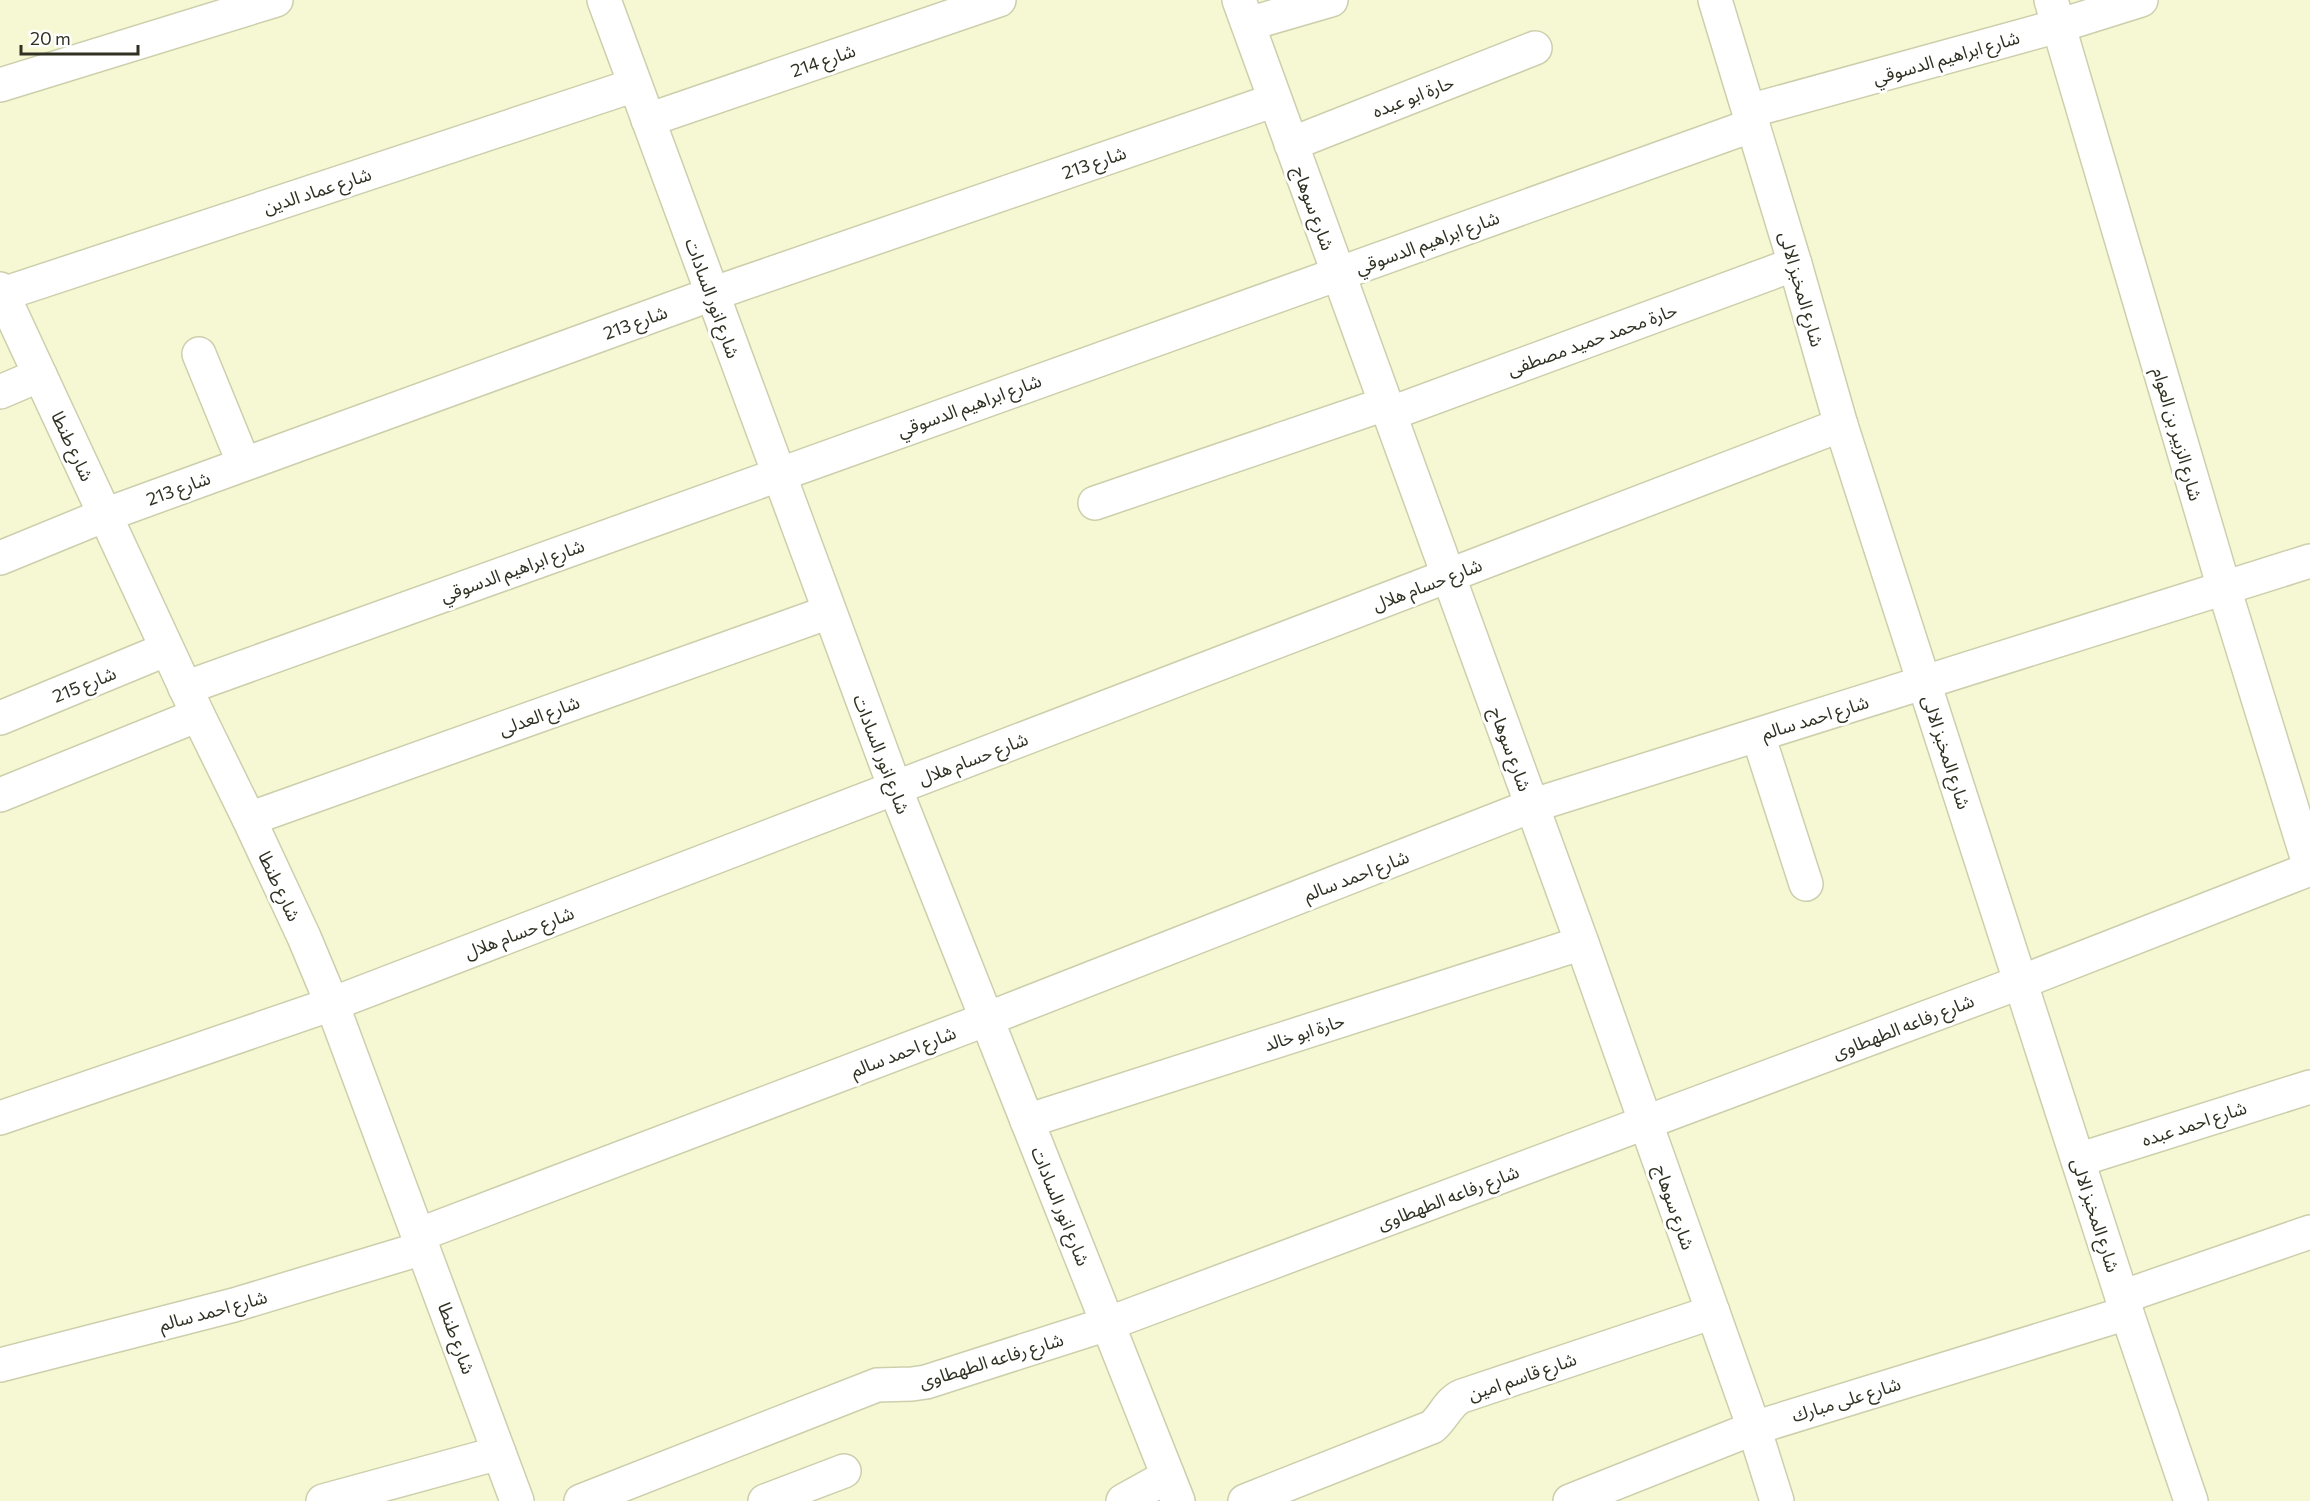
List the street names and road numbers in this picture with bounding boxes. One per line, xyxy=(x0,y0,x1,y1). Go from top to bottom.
street label: شارع ابراهيم الدسوقي xyxy=(1870,26,2023,92)
street label: شارع 214 xyxy=(788,39,860,85)
street label: حارة ابو عبده xyxy=(1369,70,1457,123)
street label: شارع 213 xyxy=(1059,141,1130,187)
street label: شارع عماد الدين xyxy=(260,162,375,222)
street label: شارع سوهاج xyxy=(1285,163,1339,255)
street label: شارع ابراهيم الدسوقي xyxy=(1352,206,1503,282)
street label: شارع المخبز الالى xyxy=(1771,229,1829,350)
street label: شارع انور السادات xyxy=(677,235,745,363)
street label: حارة محمد حميد مصطفى xyxy=(1504,298,1680,381)
street label: شارع 213 xyxy=(600,300,671,347)
street label: شارع الزبير بن العوام xyxy=(2145,365,2208,504)
street label: شارع ابراهيم الدسوقي xyxy=(894,369,1045,445)
street label: شارع طنطا xyxy=(44,407,99,486)
street label: شارع 213 xyxy=(143,466,214,513)
street label: شارع ابراهيم الدسوقي xyxy=(437,534,588,610)
street label: شارع حسام هلال xyxy=(1369,553,1486,619)
street label: شارع 215 xyxy=(49,661,120,710)
street label: شارع العدلى xyxy=(496,690,584,744)
street label: شارع احمد سالم xyxy=(1759,690,1872,748)
street label: شارع انور السادات xyxy=(845,691,915,818)
street label: شارع المخبز الالى xyxy=(1914,692,1976,813)
street label: شارع سوهاج xyxy=(1482,704,1536,796)
street label: شارع حسام هلال xyxy=(915,727,1032,793)
street label: شارع احمد سالم xyxy=(1300,845,1413,909)
street label: شارع طنطا xyxy=(251,847,306,926)
street label: شارع حسام هلال xyxy=(461,901,578,967)
street label: شارع رفاعه الطهطاوى xyxy=(1829,989,1978,1067)
street label: حارة ابو خالد xyxy=(1261,1009,1347,1056)
street label: شارع احمد سالم xyxy=(847,1021,960,1085)
street label: شارع احمد عبده xyxy=(2139,1096,2250,1154)
street label: شارع انور السادات xyxy=(1023,1143,1095,1270)
street label: شارع المخبز الالى xyxy=(2063,1155,2125,1276)
street label: شارع رفاعه الطهطاوى xyxy=(1374,1160,1523,1238)
street label: شارع سوهاج xyxy=(1646,1162,1700,1254)
street label: شارع احمد سالم xyxy=(157,1285,270,1339)
street label: شارع طنطا xyxy=(430,1299,480,1378)
street label: شارع رفاعه الطهطاوى xyxy=(916,1328,1067,1396)
street label: شارع قاسم امين xyxy=(1465,1347,1580,1409)
street label: شارع على مبارك xyxy=(1789,1372,1904,1430)

